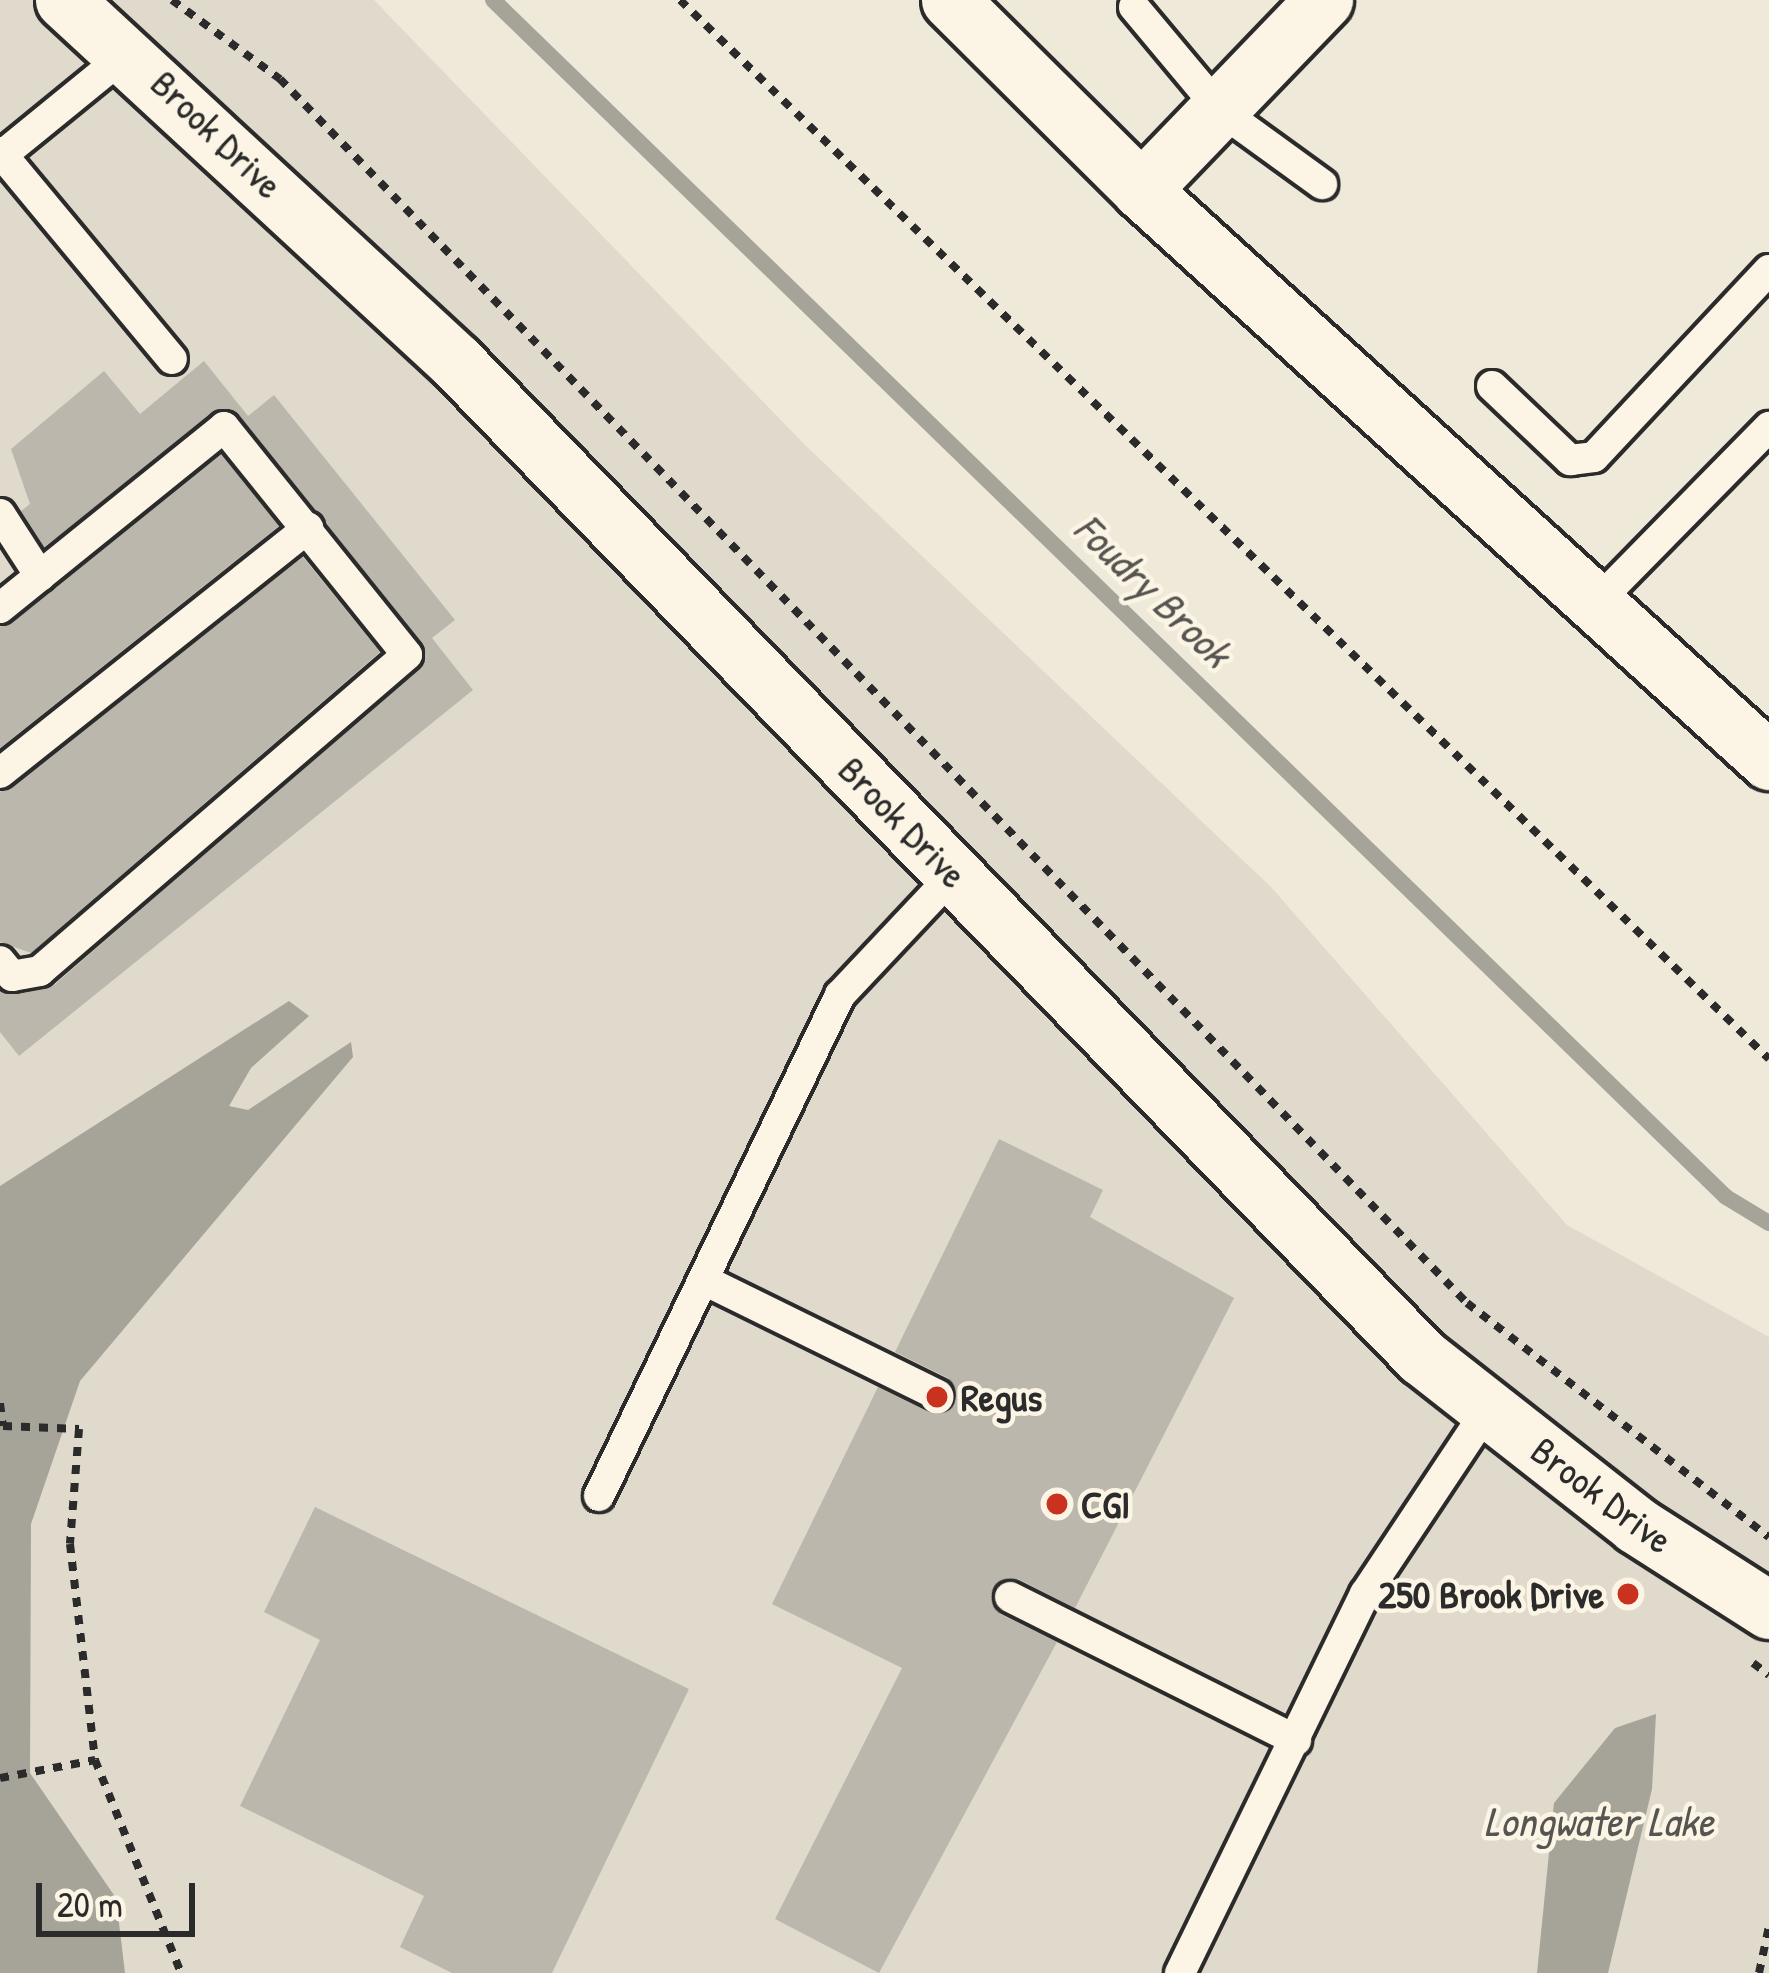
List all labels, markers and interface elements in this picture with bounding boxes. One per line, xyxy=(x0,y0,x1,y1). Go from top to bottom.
street label: Brook Drive xyxy=(141,60,293,208)
water label: Foudry Brook xyxy=(1064,503,1242,677)
street label: Brook Drive xyxy=(829,746,977,898)
place label: Regus xyxy=(961,1374,1042,1420)
marker: Regus xyxy=(924,1384,950,1410)
street label: Brook Drive xyxy=(1522,1427,1682,1563)
place label: CGI xyxy=(1081,1481,1130,1527)
marker: CGI xyxy=(1044,1491,1070,1517)
place label: 250 Brook Drive xyxy=(1378,1571,1604,1617)
marker: 250 Brook Drive xyxy=(1615,1581,1641,1607)
water label: Longwater Lake xyxy=(1484,1796,1714,1846)
scale bar xyxy=(42,1859,201,1933)
text: 20 m xyxy=(57,1879,123,1928)

